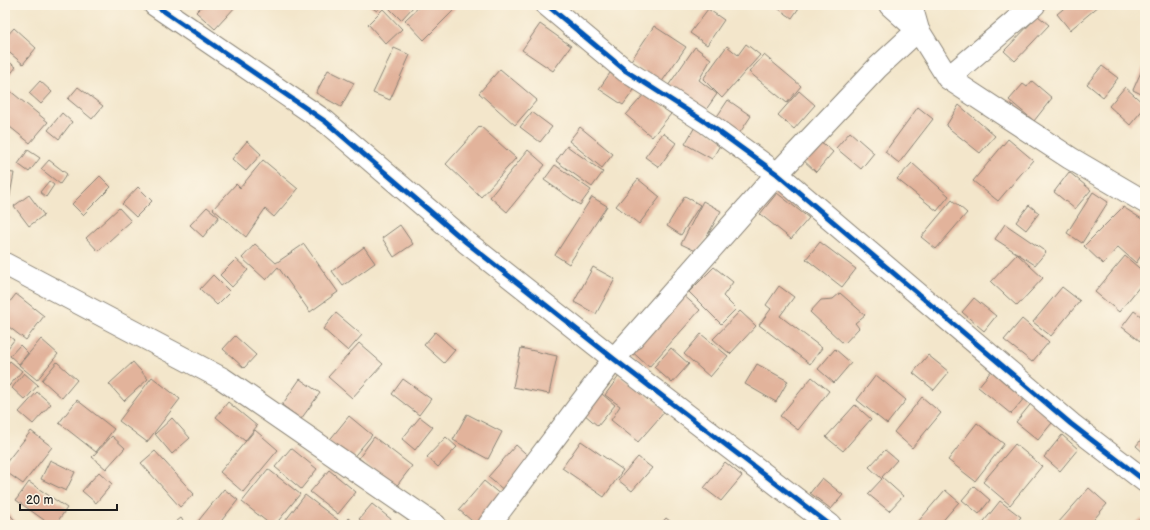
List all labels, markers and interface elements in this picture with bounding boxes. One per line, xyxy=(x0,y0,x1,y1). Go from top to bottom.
scale bar xyxy=(20,486,117,512)
text: 20 m xyxy=(26,493,53,508)

